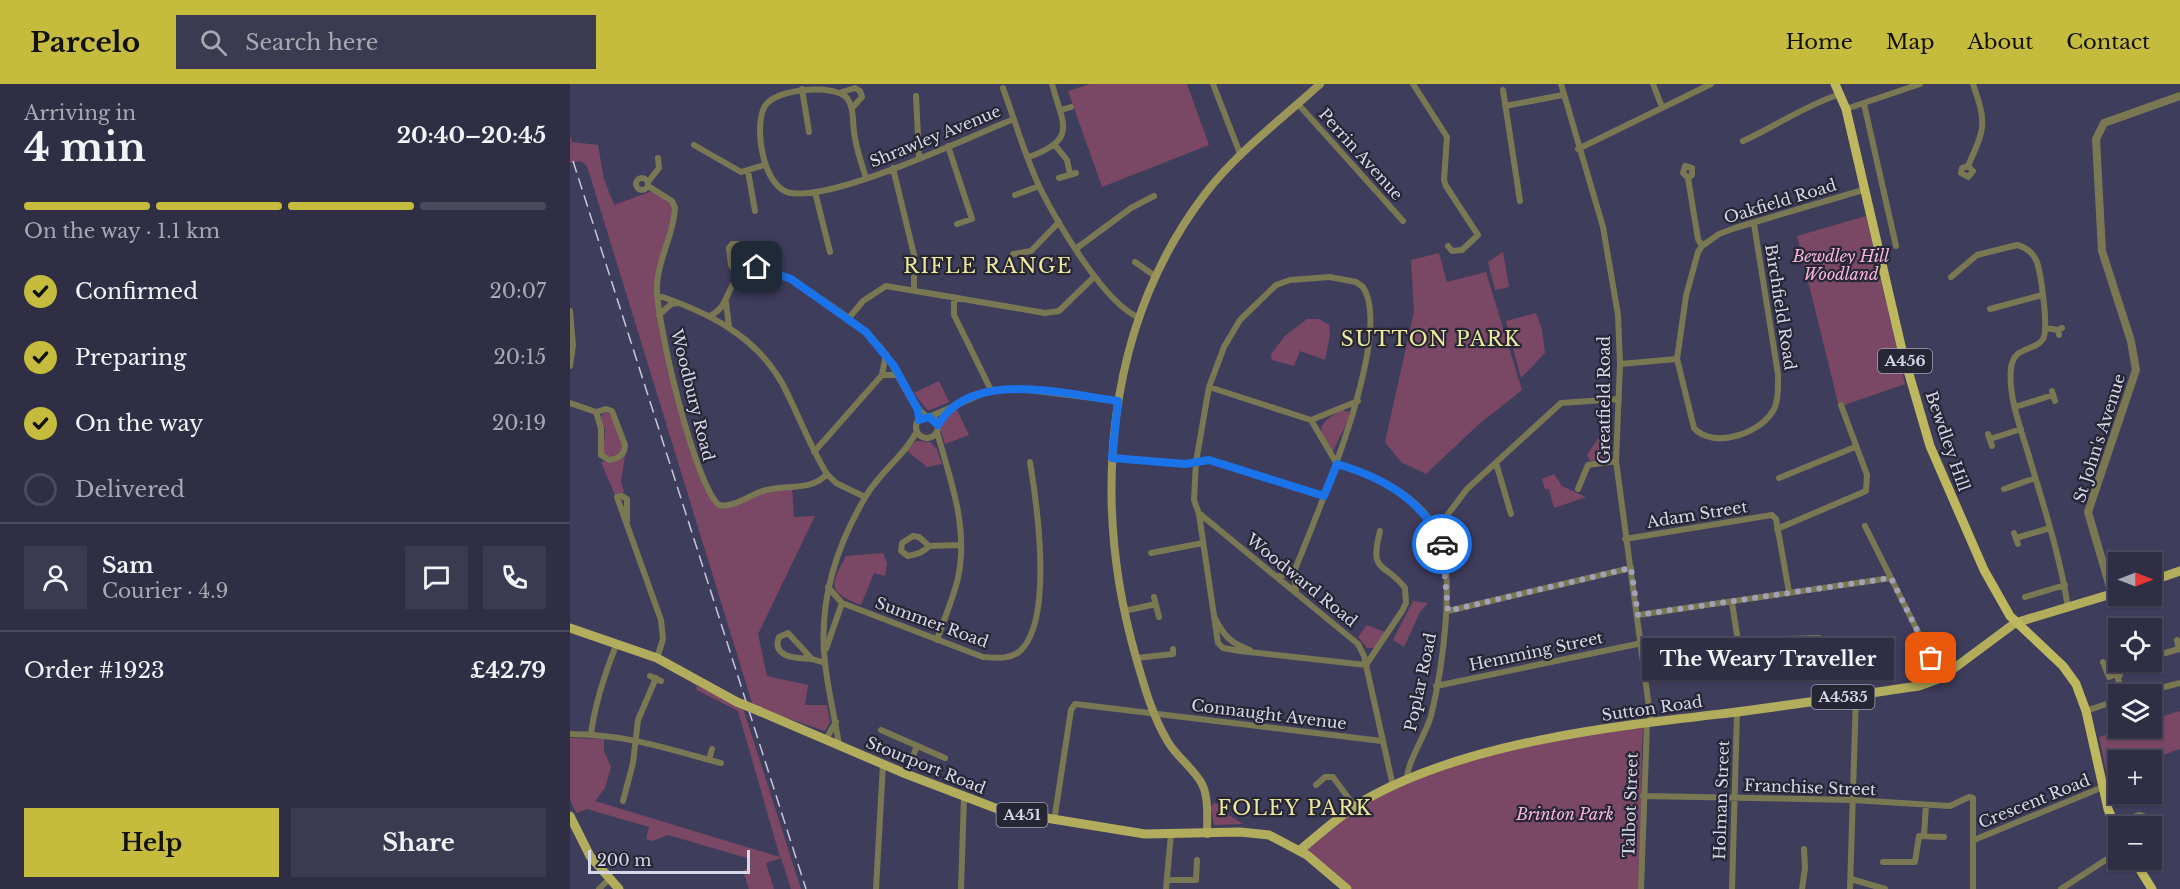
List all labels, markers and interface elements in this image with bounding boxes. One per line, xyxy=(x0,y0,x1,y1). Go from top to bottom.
search box xyxy=(176,15,596,69)
text: Parcelo xyxy=(30,25,140,60)
icon: search xyxy=(197,26,230,59)
text: Search here xyxy=(245,29,378,56)
text: Home xyxy=(1786,29,1853,55)
text: Map xyxy=(1886,29,1934,55)
text: About xyxy=(1967,29,2033,55)
text: Contact xyxy=(2066,29,2150,55)
text: Arriving in xyxy=(24,101,136,125)
street label: Shrawley Avenue xyxy=(866,101,1004,171)
street label: Perrin Avenue xyxy=(1315,104,1407,204)
text: 20:40–20:45 xyxy=(397,122,546,149)
text: 4 min xyxy=(24,123,146,172)
street label: Oakfield Road xyxy=(1721,174,1839,228)
text: On the way · 1.1 km xyxy=(24,219,220,243)
pin xyxy=(731,241,782,292)
street label: Birchfield Road xyxy=(1761,242,1801,372)
park label: Bewdley Hill Woodland xyxy=(1792,246,1890,284)
icon: home xyxy=(740,250,773,283)
district label: RIFLE RANGE xyxy=(903,254,1073,278)
icon: check xyxy=(24,275,57,308)
text: Confirmed xyxy=(75,278,198,305)
text: 20:07 xyxy=(489,279,546,303)
street label: Woodbury Road xyxy=(667,326,719,463)
district label: SUTTON PARK xyxy=(1341,327,1521,351)
street label: Greatfield Road xyxy=(1594,336,1614,464)
icon: check xyxy=(24,341,57,374)
text: Preparing xyxy=(75,344,186,371)
text: 20:15 xyxy=(493,345,546,369)
road number: A456 xyxy=(1878,349,1932,373)
street label: St John's Avenue xyxy=(2069,371,2129,505)
street label: Bewdley Hill xyxy=(1922,388,1974,494)
icon: check xyxy=(24,407,57,440)
text: On the way xyxy=(75,410,203,437)
text: 20:19 xyxy=(492,411,546,435)
text: Delivered xyxy=(75,476,185,503)
street label: Adam Street xyxy=(1644,496,1749,532)
courier xyxy=(1412,514,1472,574)
icon: car xyxy=(1426,528,1459,561)
street label: Woodward Road xyxy=(1242,529,1362,631)
button: person xyxy=(24,546,87,609)
button: chat xyxy=(405,546,468,609)
button: phone xyxy=(483,546,546,609)
text: Sam xyxy=(102,552,154,579)
north arrow xyxy=(2108,552,2162,606)
map controls xyxy=(2108,552,2162,870)
text: Courier · 4.9 xyxy=(102,579,228,603)
street label: Summer Road xyxy=(873,592,991,652)
button: locate xyxy=(2108,618,2162,672)
street label: Hemming Street xyxy=(1467,627,1605,675)
street label: Poplar Road xyxy=(1400,631,1440,733)
pin xyxy=(1905,632,1956,683)
callout: The Weary Traveller xyxy=(1643,637,1895,679)
icon: bag xyxy=(1914,641,1947,674)
text: The Weary Traveller xyxy=(1660,647,1876,671)
text: Order #1923 xyxy=(24,657,165,684)
text: £42.79 xyxy=(470,657,546,684)
button: layers xyxy=(2108,684,2162,738)
road number: A4535 xyxy=(1812,685,1874,709)
street label: Sutton Road xyxy=(1600,691,1704,725)
street label: Connaught Avenue xyxy=(1190,695,1348,733)
street label: Stourport Road xyxy=(863,732,989,798)
street label: Holman Street xyxy=(1709,740,1733,860)
button: + xyxy=(2108,750,2162,804)
street label: Talbot Street xyxy=(1618,752,1642,858)
street label: Crescent Road xyxy=(1975,769,2093,833)
street label: Franchise Street xyxy=(1744,775,1876,799)
district label: FOLEY PARK xyxy=(1217,796,1373,820)
road number: A451 xyxy=(996,803,1048,827)
park label: Brinton Park xyxy=(1515,804,1614,824)
button: Help xyxy=(24,808,279,877)
button: Share xyxy=(291,808,546,877)
button: − xyxy=(2108,816,2162,870)
scale bar xyxy=(588,847,750,874)
text: 200 m xyxy=(597,850,651,870)

